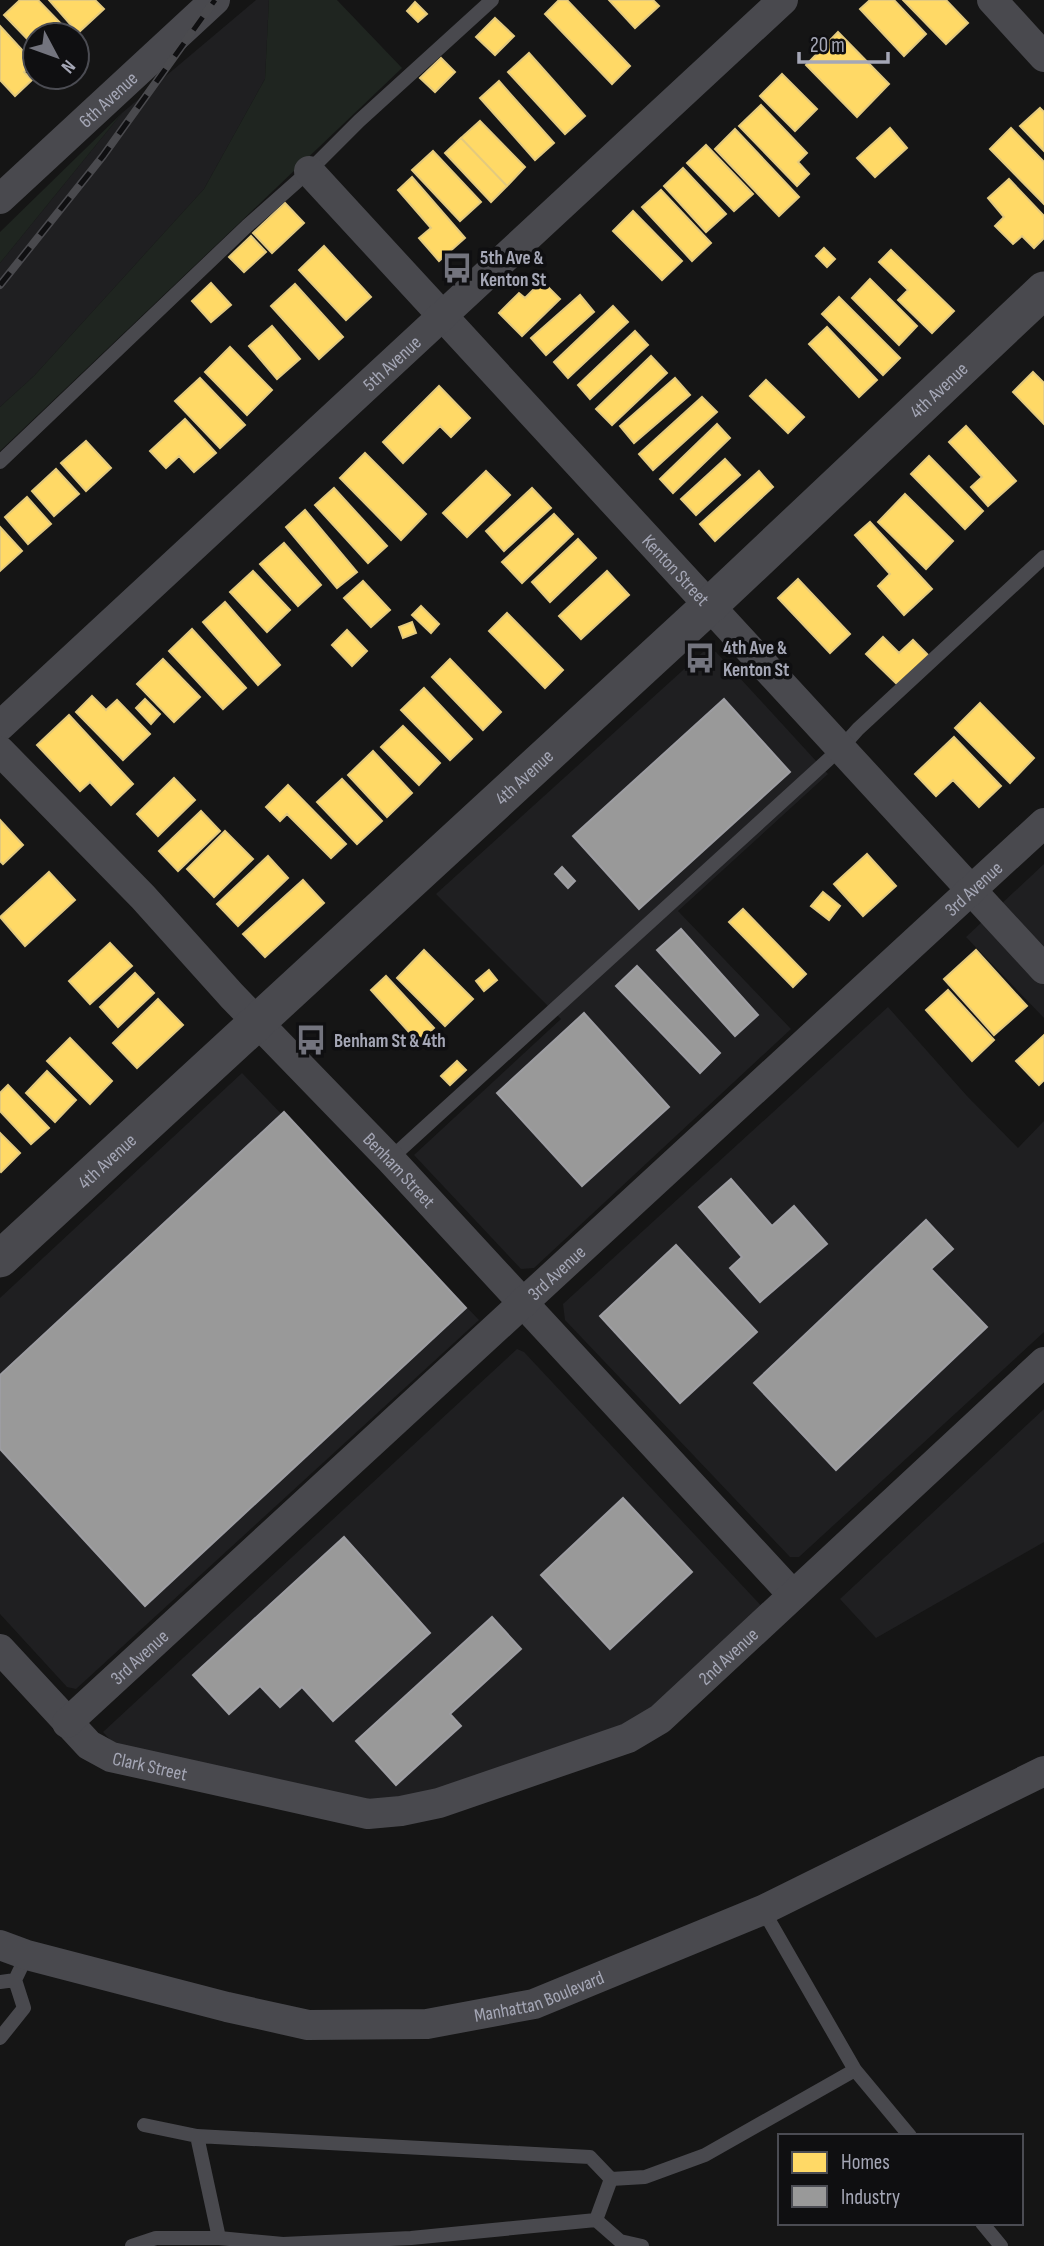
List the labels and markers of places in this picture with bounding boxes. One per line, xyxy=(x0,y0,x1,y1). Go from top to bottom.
place label: 5th Ave & Kenton St xyxy=(480,247,546,292)
bus stop icon: 5th Ave & Kenton St xyxy=(440,251,474,285)
place label: 4th Ave & Kenton St xyxy=(723,637,789,682)
bus stop icon: 4th Ave & Kenton St xyxy=(683,641,717,675)
bus stop icon: Benham St & 4th xyxy=(294,1023,328,1057)
place label: Benham St & 4th xyxy=(334,1030,446,1053)

